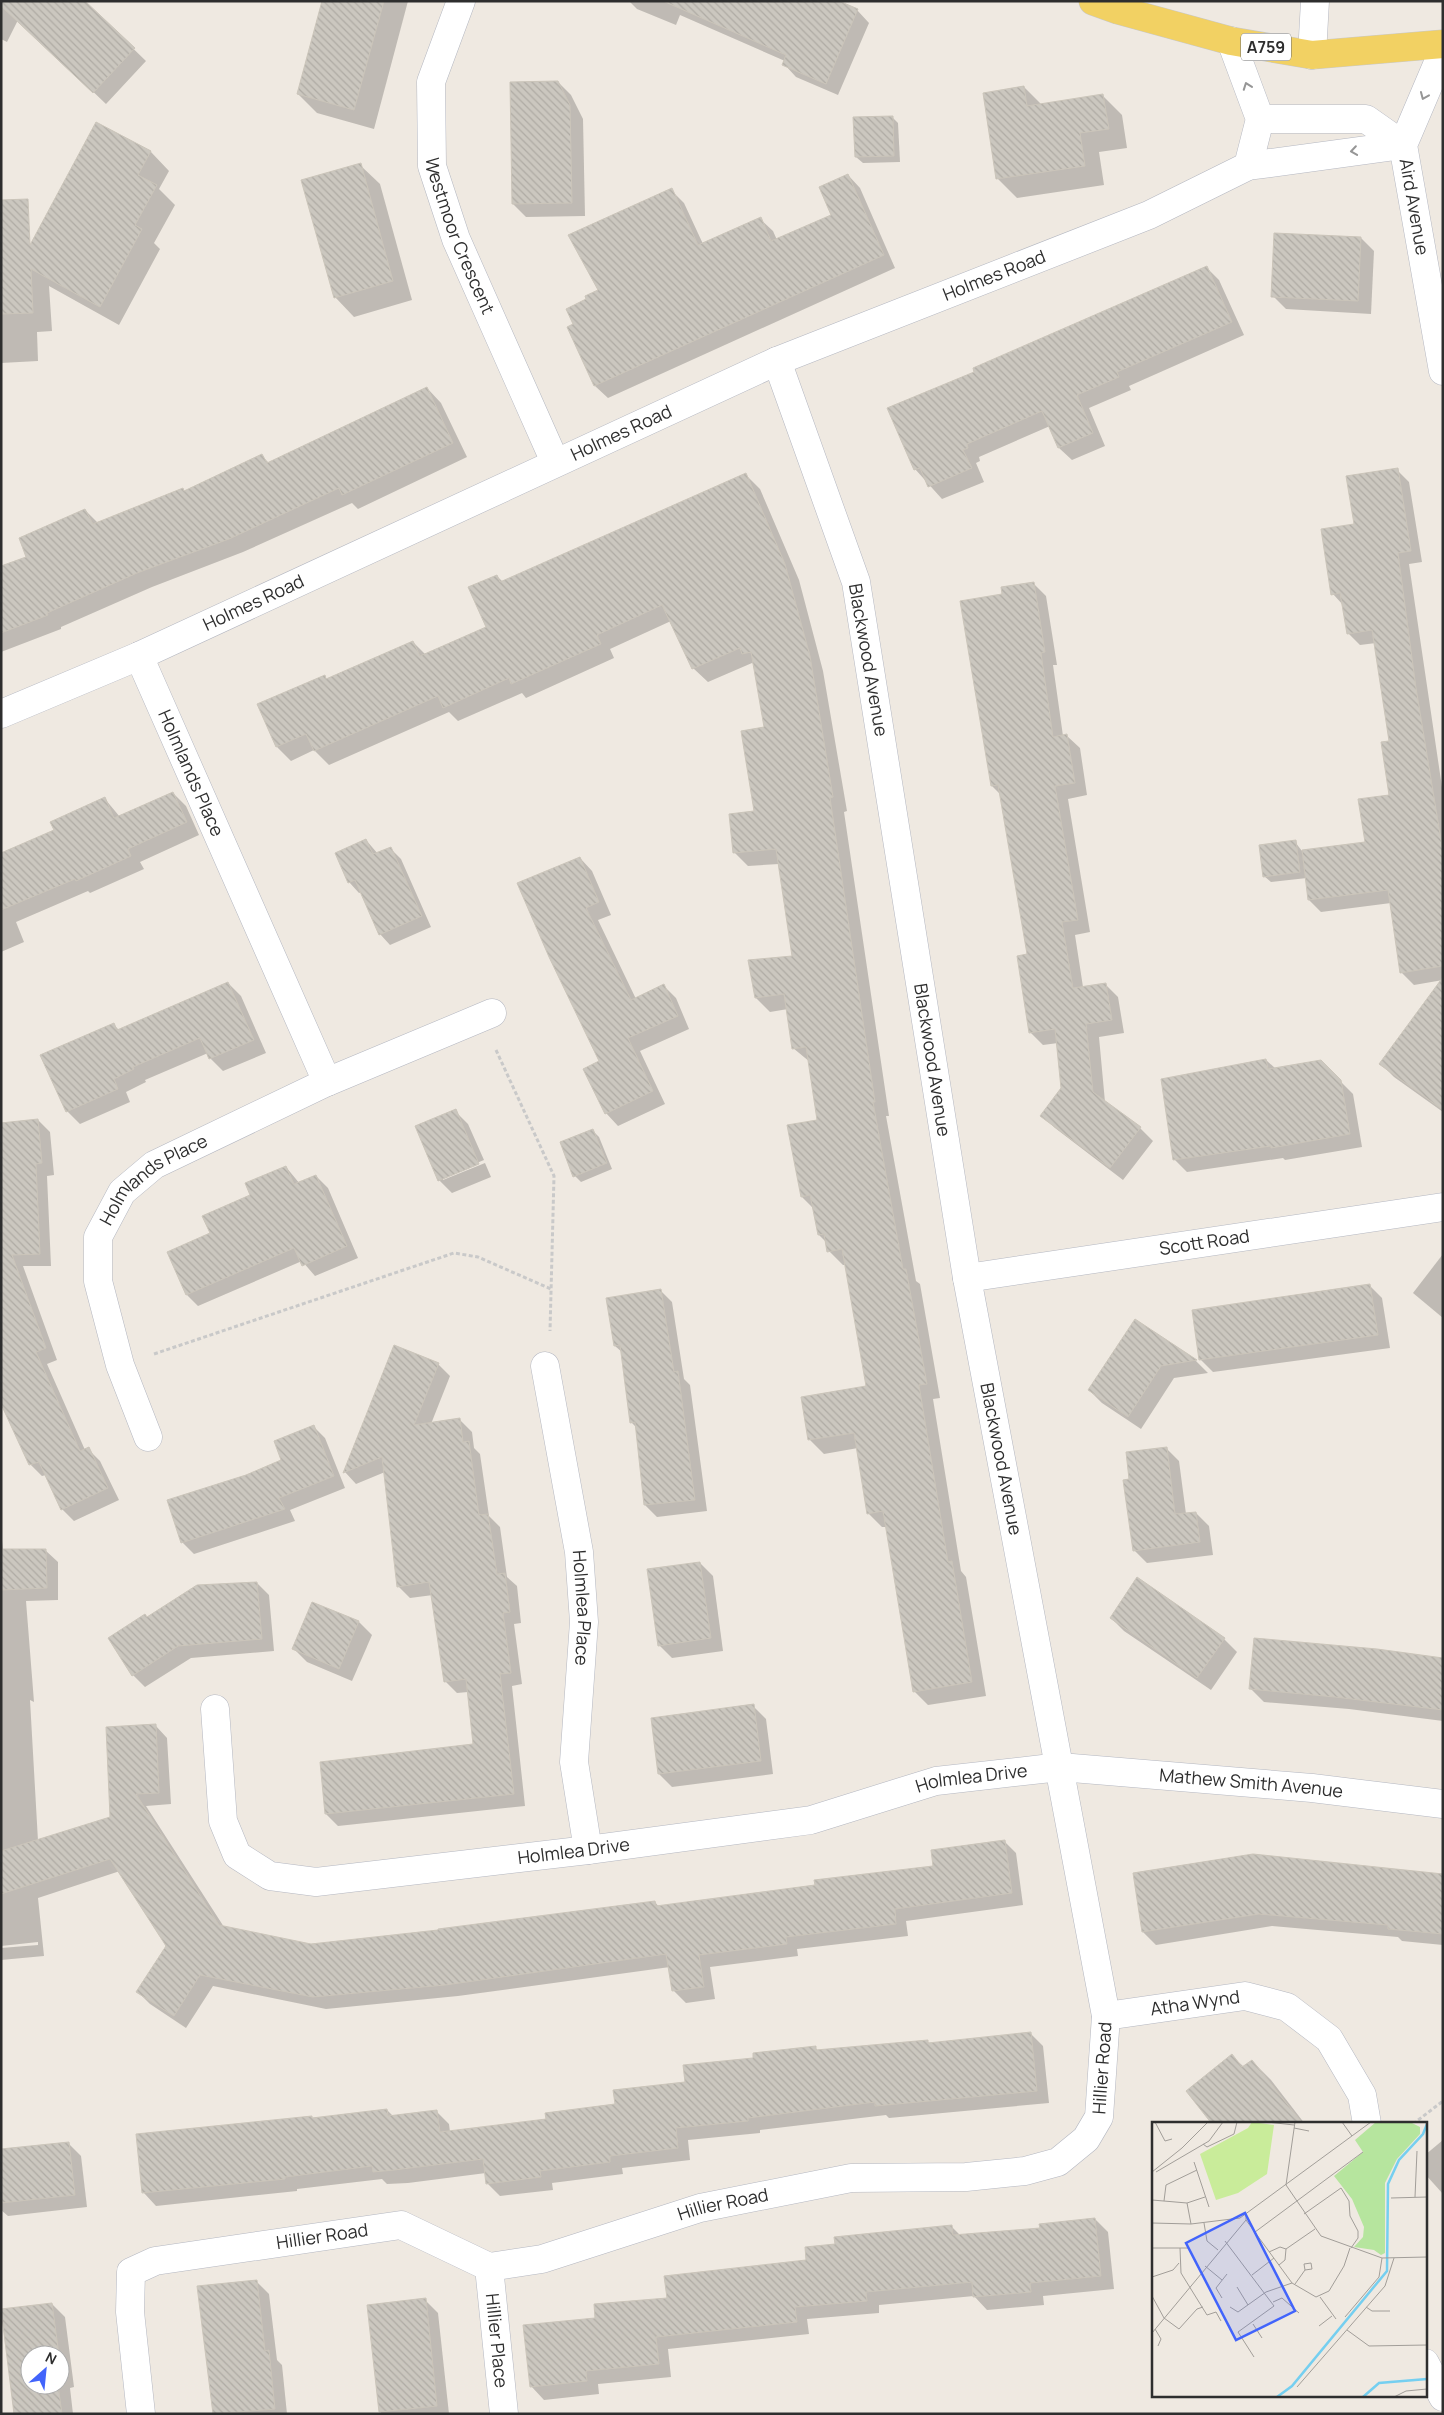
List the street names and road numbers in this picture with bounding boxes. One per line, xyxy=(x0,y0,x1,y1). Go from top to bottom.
road number: A759 xyxy=(1241,34,1291,61)
street label: Aird Avenue xyxy=(1395,156,1435,257)
street label: Westmoor Crescent xyxy=(421,157,501,318)
street label: Holmes Road xyxy=(939,244,1049,306)
street label: Holmes Road xyxy=(566,398,675,466)
street label: Holmes Road xyxy=(199,568,308,636)
street label: Blackwood Avenue xyxy=(844,582,894,738)
street label: Holmlands Place xyxy=(153,705,230,840)
street label: Blackwood Avenue xyxy=(909,982,957,1138)
street label: Holmlands Place xyxy=(93,1128,211,1229)
street label: Scott Road xyxy=(1157,1223,1251,1260)
street label: Blackwood Avenue xyxy=(975,1381,1029,1537)
street label: Holmlea Place xyxy=(568,1549,597,1667)
street label: Holmlea Drive xyxy=(912,1758,1029,1798)
street label: Mathew Smith Avenue xyxy=(1158,1762,1345,1803)
street label: Holmlea Drive xyxy=(516,1832,631,1869)
street label: Atha Wynd xyxy=(1149,1984,1241,2020)
street label: Hillier Road xyxy=(1086,2021,1117,2115)
street label: Hillier Road xyxy=(674,2182,770,2226)
street label: Hillier Road xyxy=(275,2217,370,2254)
street label: Hillier Place xyxy=(481,2292,514,2389)

